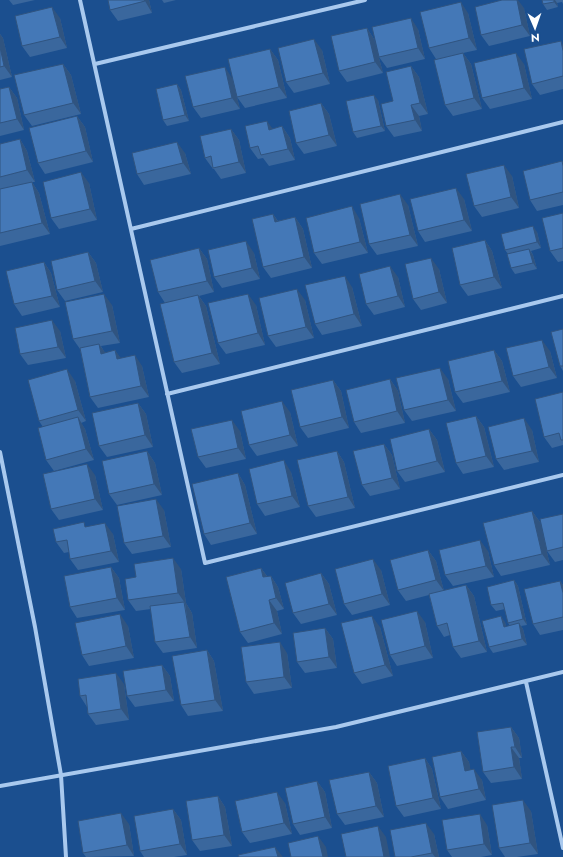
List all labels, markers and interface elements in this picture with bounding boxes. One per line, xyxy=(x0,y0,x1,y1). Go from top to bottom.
north arrow xyxy=(515,8,555,48)
text: N xyxy=(531,30,540,46)

